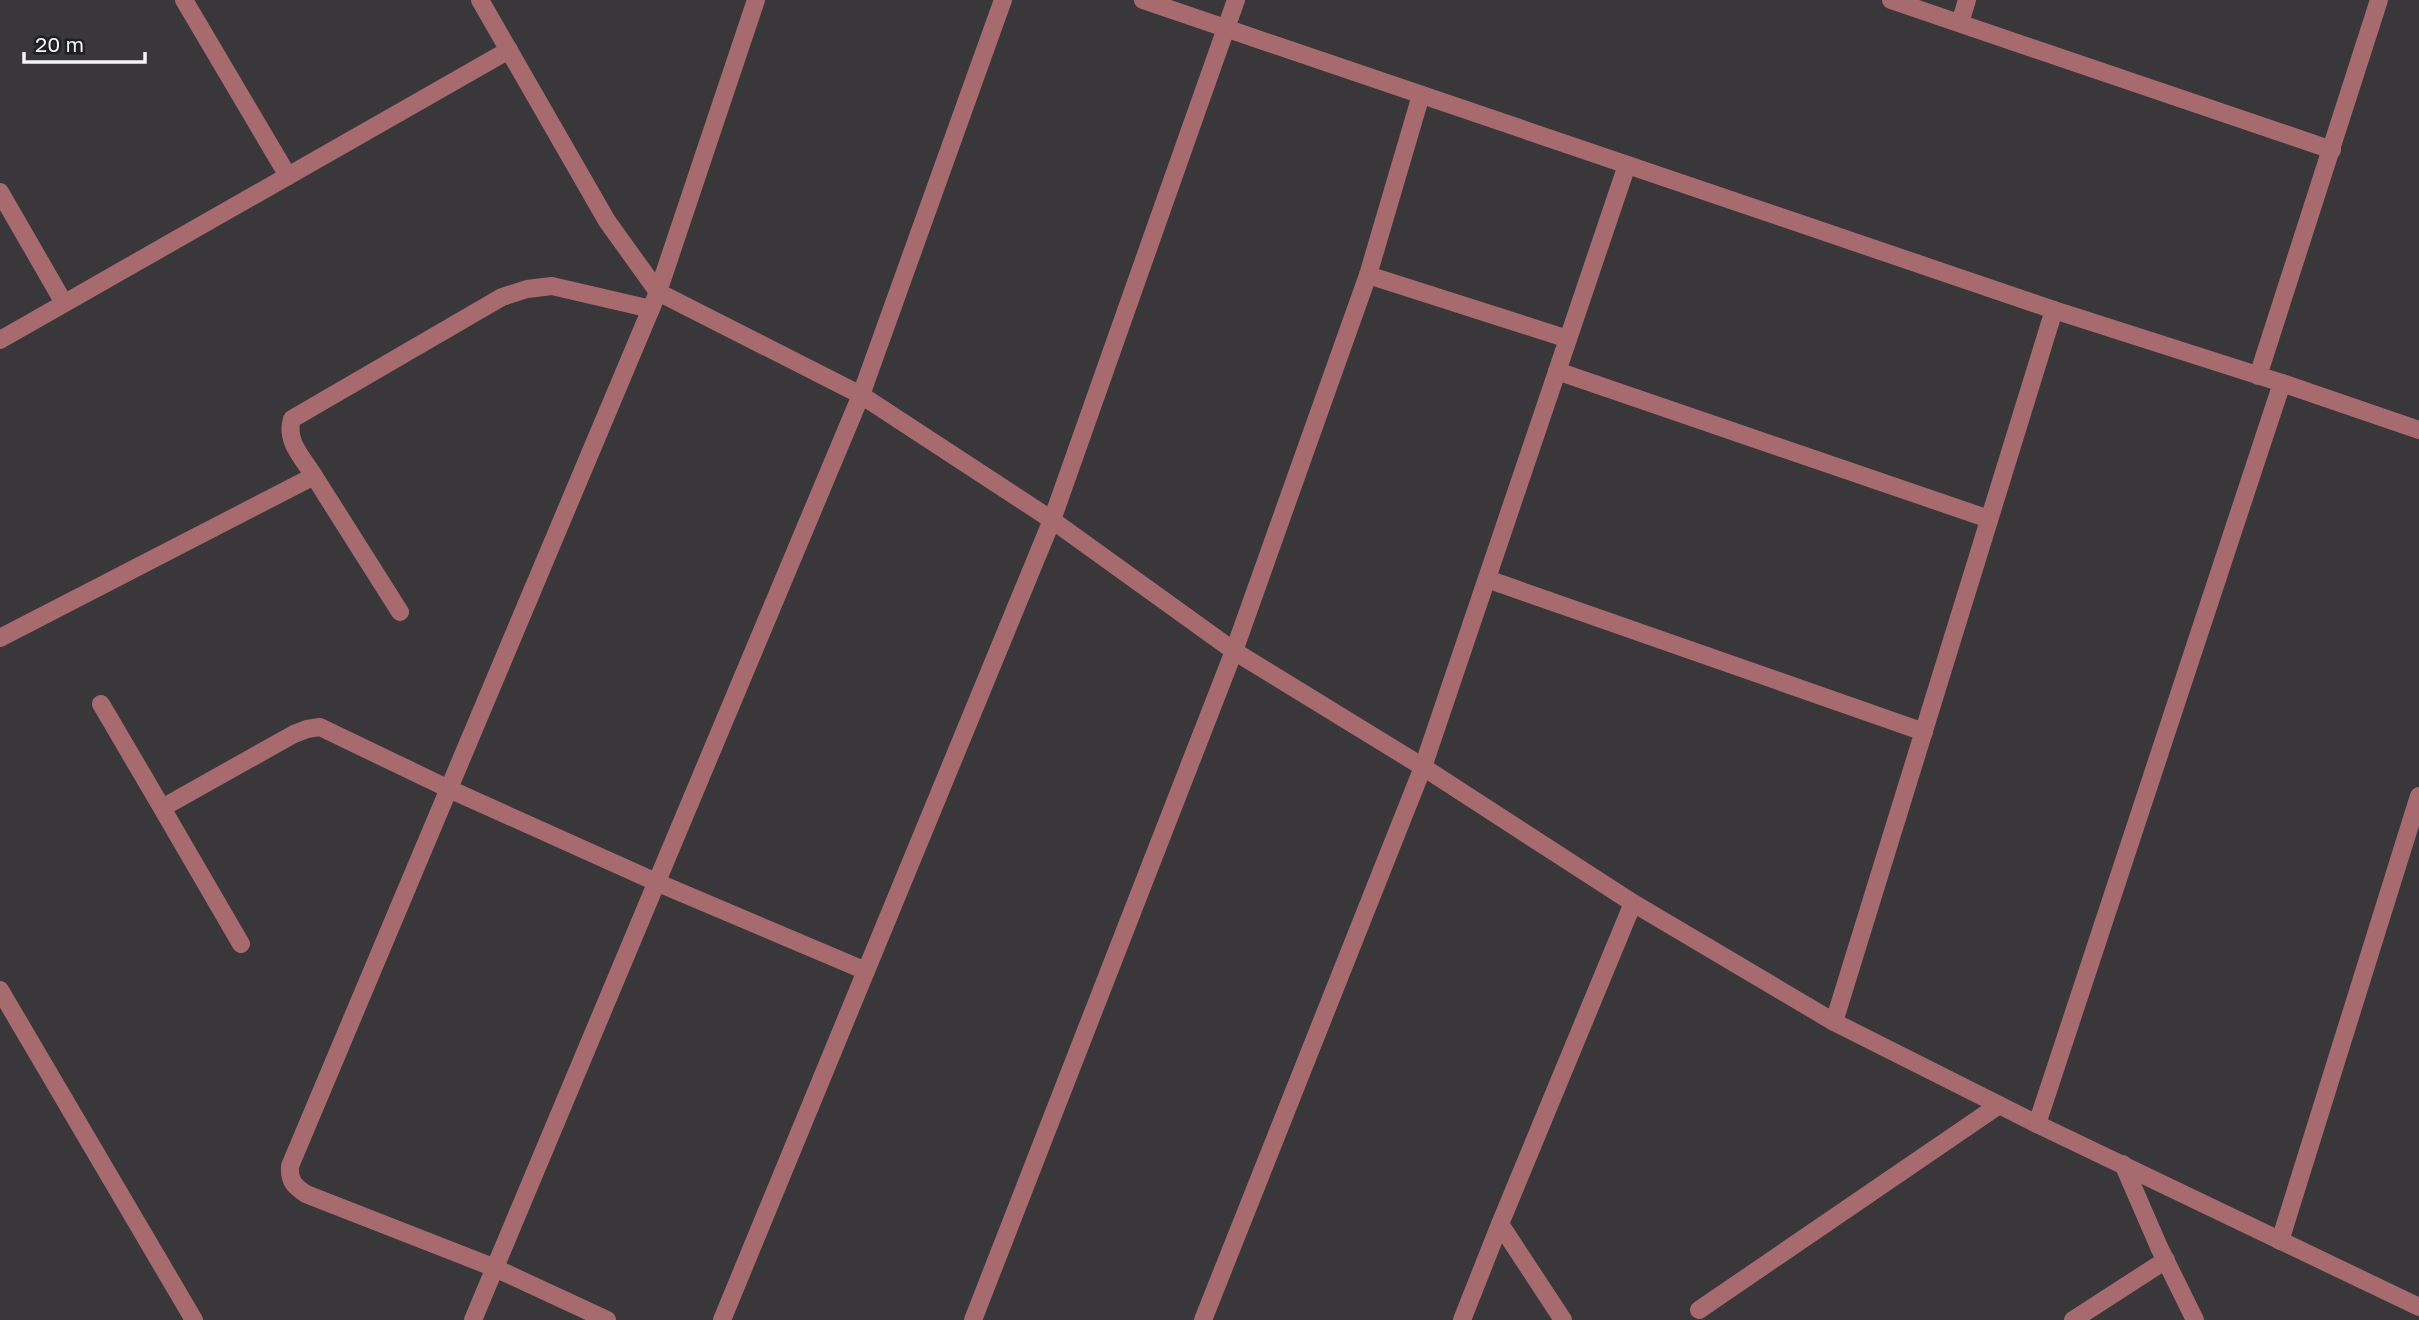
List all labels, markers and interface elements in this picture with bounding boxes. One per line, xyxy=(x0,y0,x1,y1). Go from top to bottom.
scale bar xyxy=(24,21,145,65)
text: 20 m xyxy=(35,31,84,57)

